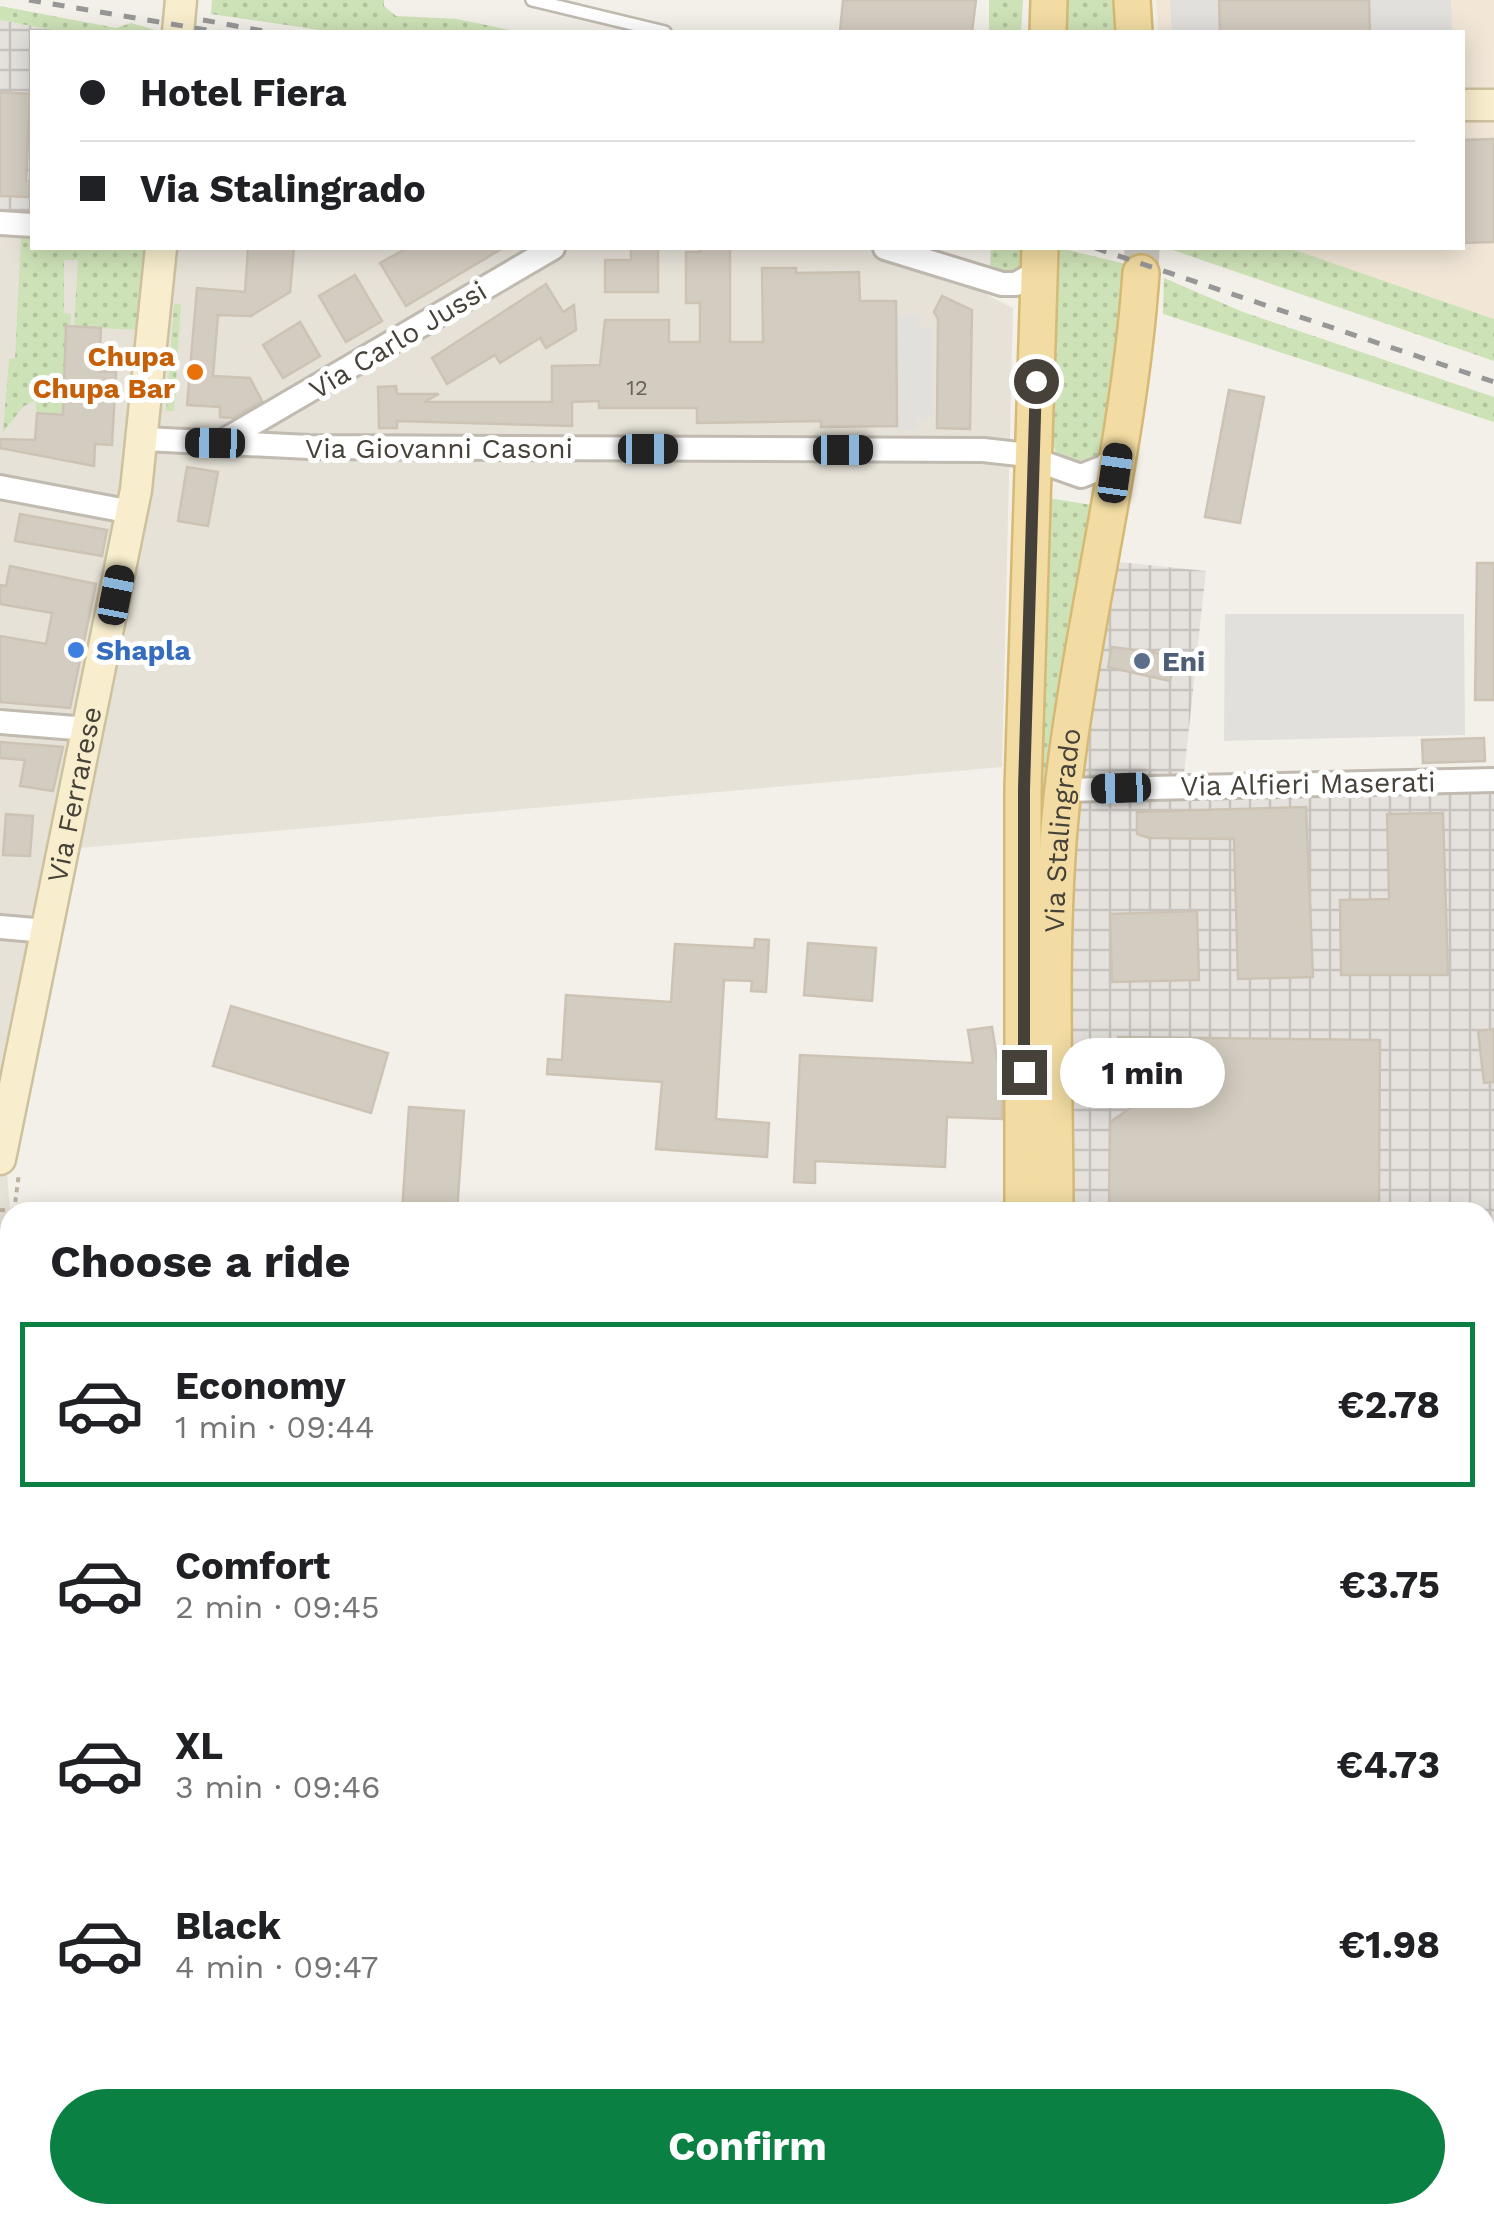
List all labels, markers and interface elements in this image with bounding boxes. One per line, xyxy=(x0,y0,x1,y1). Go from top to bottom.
text: Hotel Fiera xyxy=(140,71,347,115)
text: Via Stalingrado xyxy=(140,167,426,211)
street label: Via Carlo Jussi xyxy=(303,274,493,406)
place label: Chupa Chupa Bar xyxy=(32,340,176,405)
route start xyxy=(1014,359,1059,404)
marker: Chupa Chupa Bar xyxy=(184,361,206,383)
house number: 12 xyxy=(626,375,648,400)
car xyxy=(185,427,245,459)
street label: Via Giovanni Casoni xyxy=(305,432,573,465)
car xyxy=(618,434,678,464)
car xyxy=(813,435,873,465)
car xyxy=(1096,441,1134,505)
car xyxy=(96,563,136,627)
place label: Shapla xyxy=(96,634,192,667)
marker: Shapla xyxy=(65,639,87,661)
place label: Eni xyxy=(1162,645,1205,678)
marker: Eni xyxy=(1131,650,1153,672)
street label: Via Ferrarese xyxy=(40,704,108,885)
street label: Via Stalingrado xyxy=(1037,726,1087,933)
street label: Via Alfieri Maserati xyxy=(1180,765,1436,803)
car xyxy=(1090,772,1152,804)
callout: 1 min xyxy=(1059,1037,1224,1107)
route end xyxy=(1002,1050,1047,1095)
text: 1 min xyxy=(1101,1054,1184,1092)
text: Choose a ride xyxy=(50,1235,350,1288)
icon: car xyxy=(55,1360,145,1450)
text: Economy xyxy=(175,1364,346,1408)
text: €2.78 xyxy=(1338,1383,1440,1427)
text: 1 min · 09:44 xyxy=(175,1408,375,1446)
icon: car xyxy=(55,1540,145,1630)
text: Comfort xyxy=(175,1544,330,1588)
text: €3.75 xyxy=(1339,1563,1440,1607)
text: 2 min · 09:45 xyxy=(175,1588,380,1626)
icon: car xyxy=(55,1720,145,1810)
text: XL xyxy=(175,1724,223,1768)
text: €4.73 xyxy=(1337,1743,1440,1787)
text: 3 min · 09:46 xyxy=(175,1768,381,1806)
icon: car xyxy=(55,1900,145,1990)
text: Black xyxy=(175,1904,281,1948)
text: €1.98 xyxy=(1339,1923,1440,1967)
text: 4 min · 09:47 xyxy=(175,1948,378,1986)
button: Confirm xyxy=(50,2089,1445,2204)

